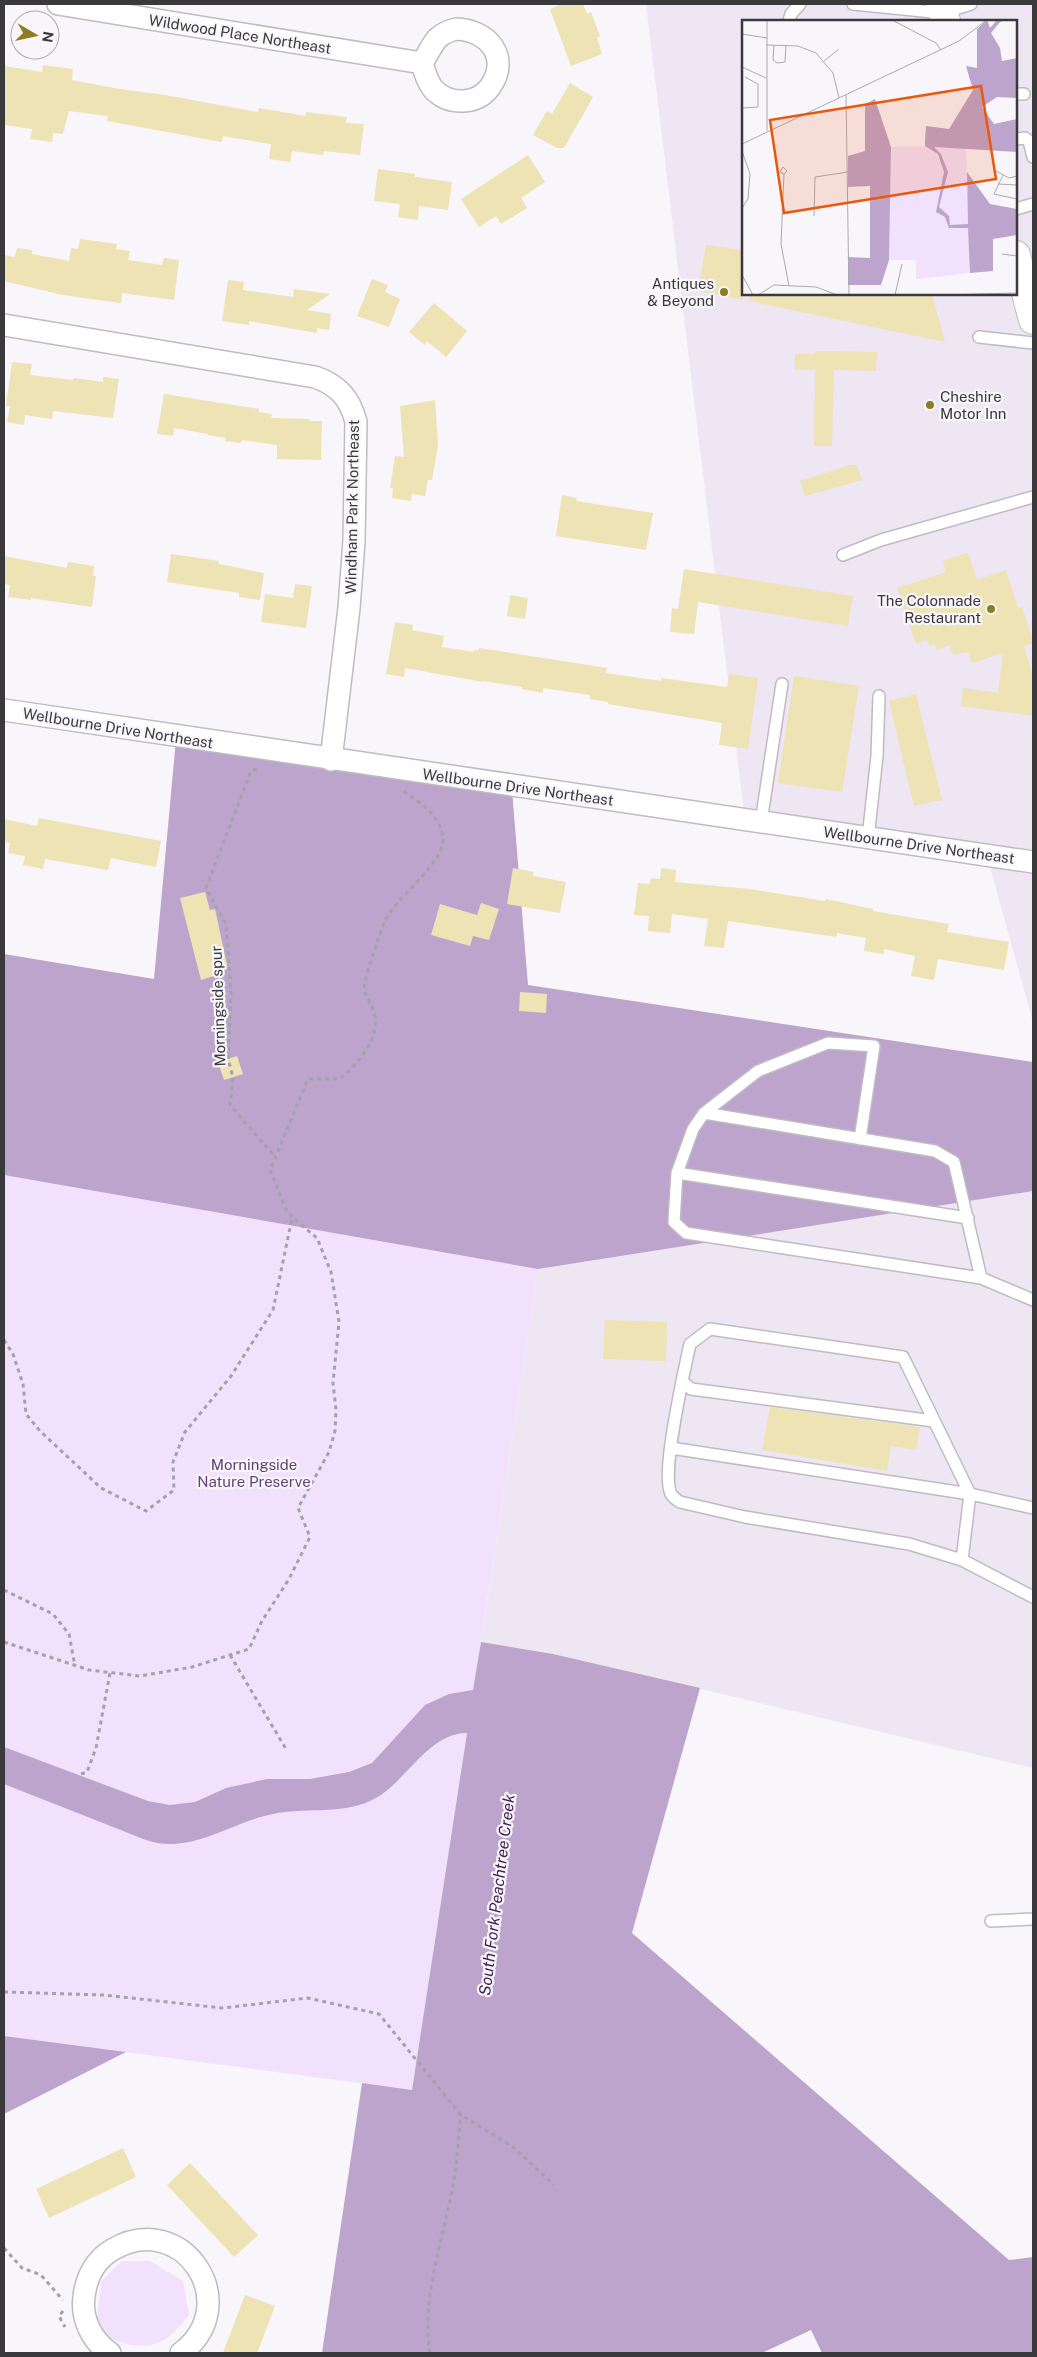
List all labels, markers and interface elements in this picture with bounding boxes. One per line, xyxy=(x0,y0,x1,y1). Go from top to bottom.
north arrow xyxy=(10,10,60,60)
street label: Wildwood Place Northeast xyxy=(148,11,333,57)
inset map xyxy=(742,20,1017,295)
text: N xyxy=(39,30,57,44)
place label: Antiques & Beyond xyxy=(647,275,714,309)
marker: Antiques & Beyond xyxy=(718,286,730,298)
place label: Cheshire Motor Inn xyxy=(940,388,1007,422)
marker: Cheshire Motor Inn xyxy=(924,399,936,411)
street label: Windham Park Northeast xyxy=(342,419,362,594)
place label: The Colonnade Restaurant xyxy=(877,592,981,626)
marker: The Colonnade Restaurant xyxy=(985,603,997,615)
street label: Wellbourne Drive Northeast xyxy=(21,705,215,752)
street label: Wellbourne Drive Northeast xyxy=(421,765,615,809)
street label: Wellbourne Drive Northeast xyxy=(822,823,1016,867)
street label: Morningside spur xyxy=(207,945,229,1067)
park label: Morningside Nature Preserve xyxy=(197,1456,311,1490)
water label: South Fork Peachtree Creek xyxy=(475,1793,519,1997)

